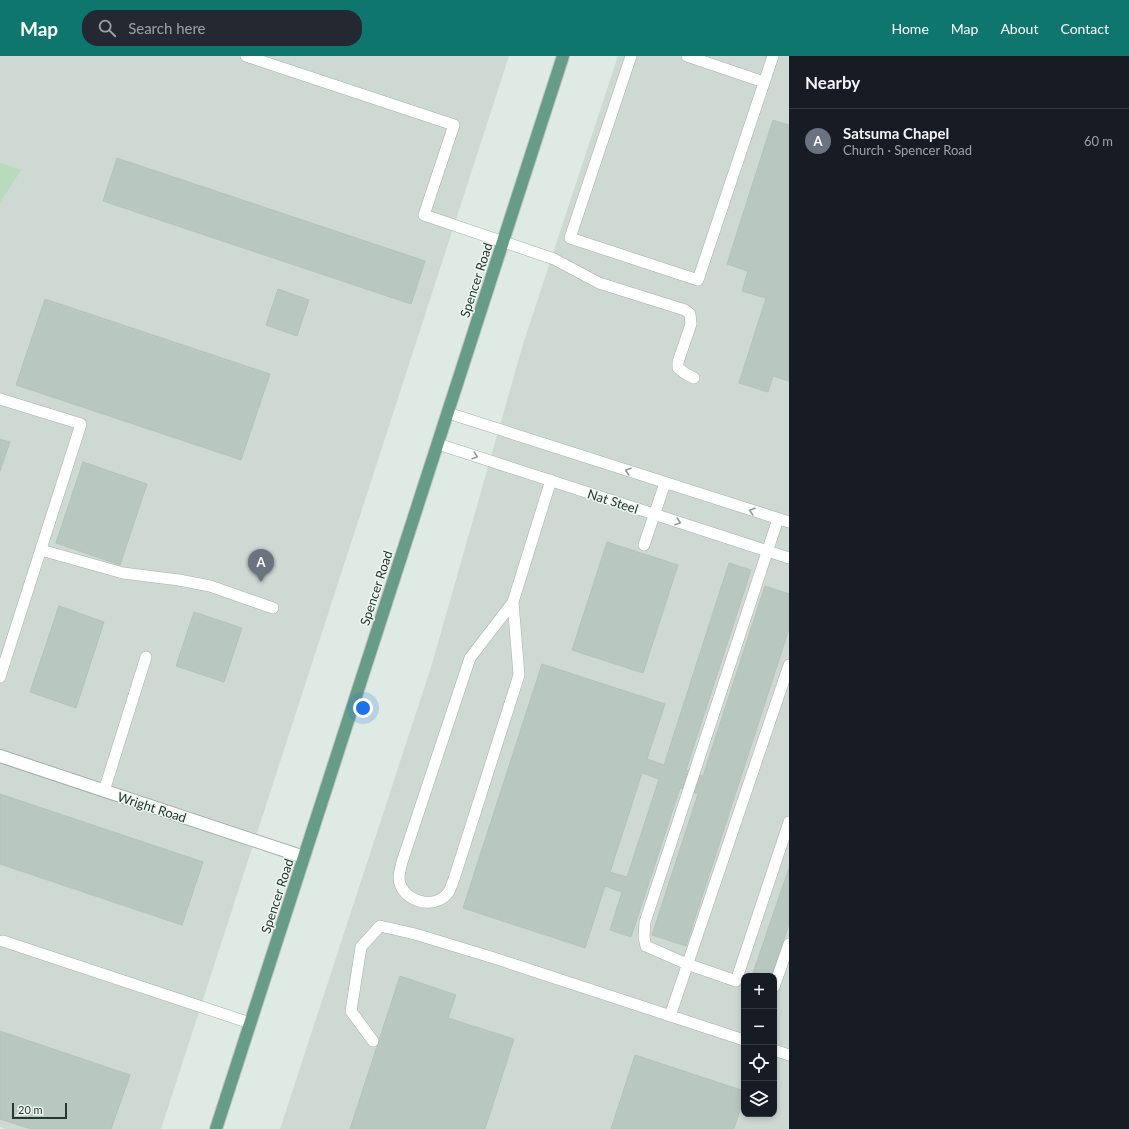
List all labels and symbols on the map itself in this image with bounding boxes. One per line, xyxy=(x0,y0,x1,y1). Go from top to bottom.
street label: Spencer Road xyxy=(456,240,496,320)
one-way arrow xyxy=(471,451,478,460)
one-way arrow xyxy=(625,467,632,476)
street label: Nat Steel xyxy=(586,485,640,517)
one-way arrow xyxy=(749,507,756,515)
one-way arrow xyxy=(675,517,682,526)
street label: Spencer Road xyxy=(356,548,396,628)
pin: A xyxy=(248,549,274,582)
your location xyxy=(353,698,373,718)
street label: Wright Road xyxy=(116,788,188,826)
street label: Spencer Road xyxy=(257,856,297,936)
scale bar xyxy=(12,1101,67,1120)

